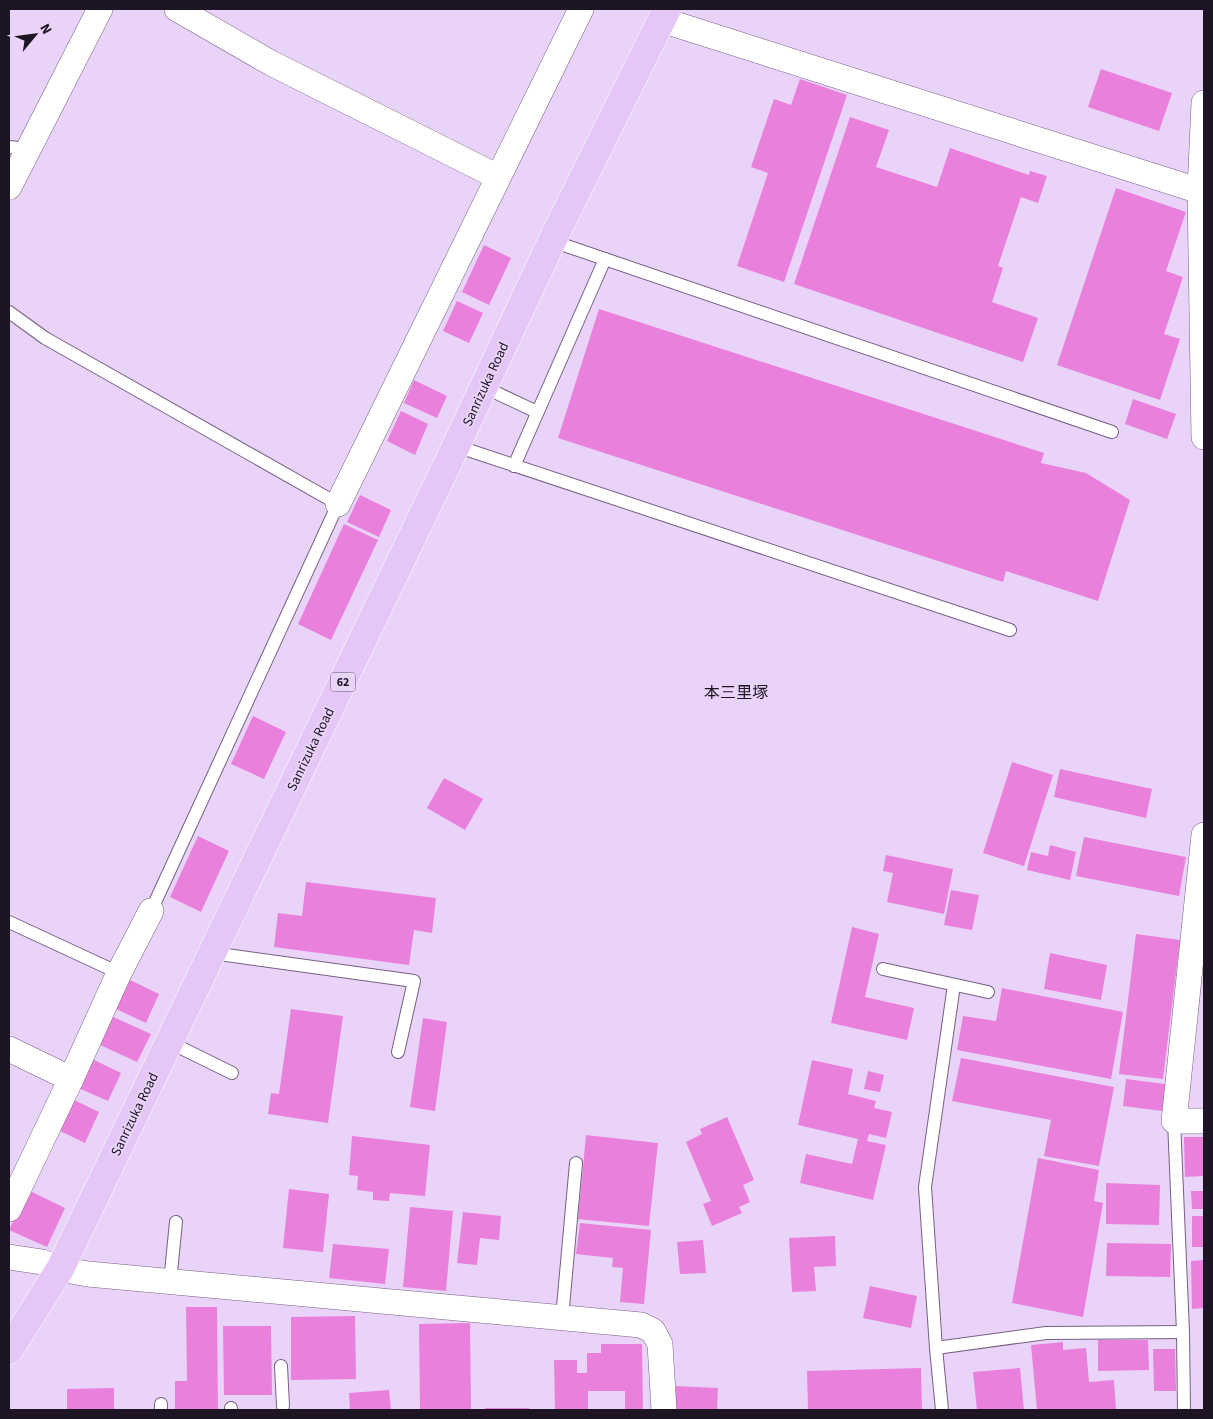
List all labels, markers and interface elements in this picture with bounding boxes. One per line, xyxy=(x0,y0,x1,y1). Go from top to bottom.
north arrow xyxy=(10,10,60,60)
text: N xyxy=(34,20,56,38)
street label: Sanrizuka Road xyxy=(458,339,514,430)
road number: 62 xyxy=(330,672,356,692)
district label: 本三里塚 xyxy=(704,682,768,704)
street label: Sanrizuka Road xyxy=(282,704,340,795)
street label: Sanrizuka Road xyxy=(106,1069,164,1160)

